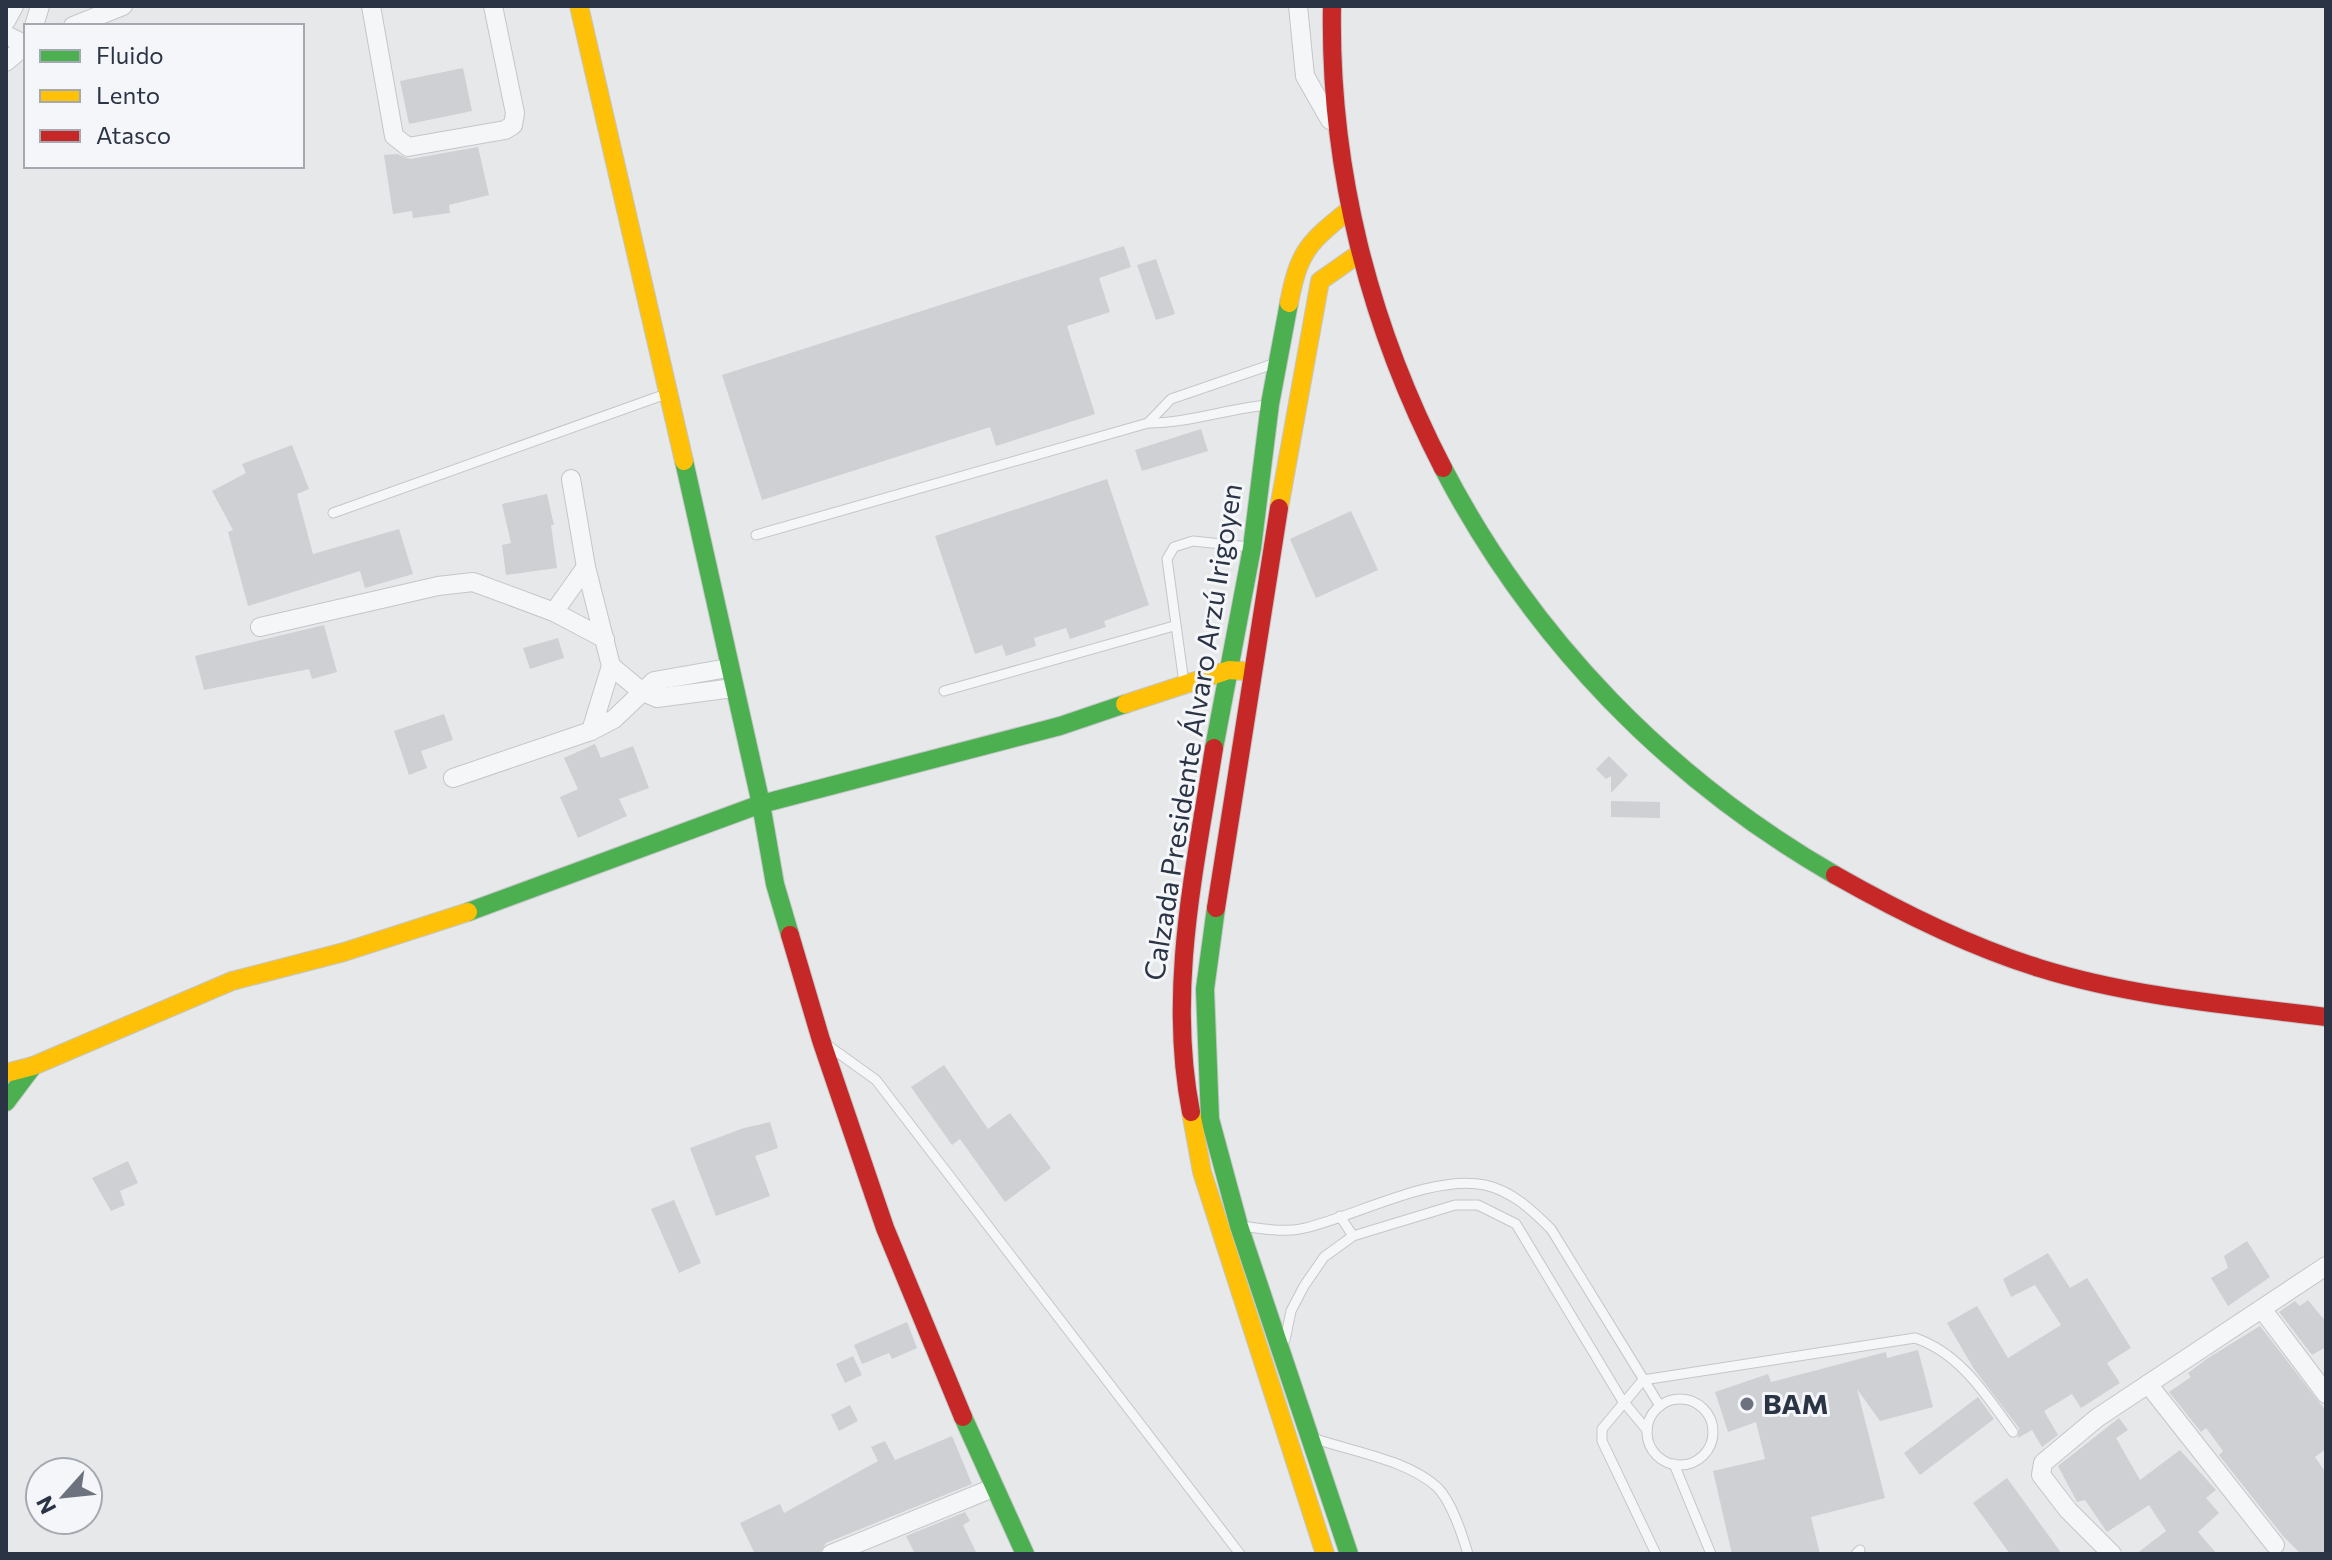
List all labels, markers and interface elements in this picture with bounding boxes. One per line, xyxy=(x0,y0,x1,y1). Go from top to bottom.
legend xyxy=(24,24,304,168)
text: Fluido xyxy=(96,40,164,69)
text: Lento xyxy=(96,80,160,109)
text: Atasco xyxy=(96,120,171,149)
street label: Calzada Presidente Álvaro Arzú Irigoyen xyxy=(1136,481,1248,983)
place label: BAM xyxy=(1763,1386,1828,1420)
marker: BAM xyxy=(1738,1395,1756,1413)
north arrow xyxy=(24,1456,104,1536)
text: N xyxy=(30,1492,62,1519)

